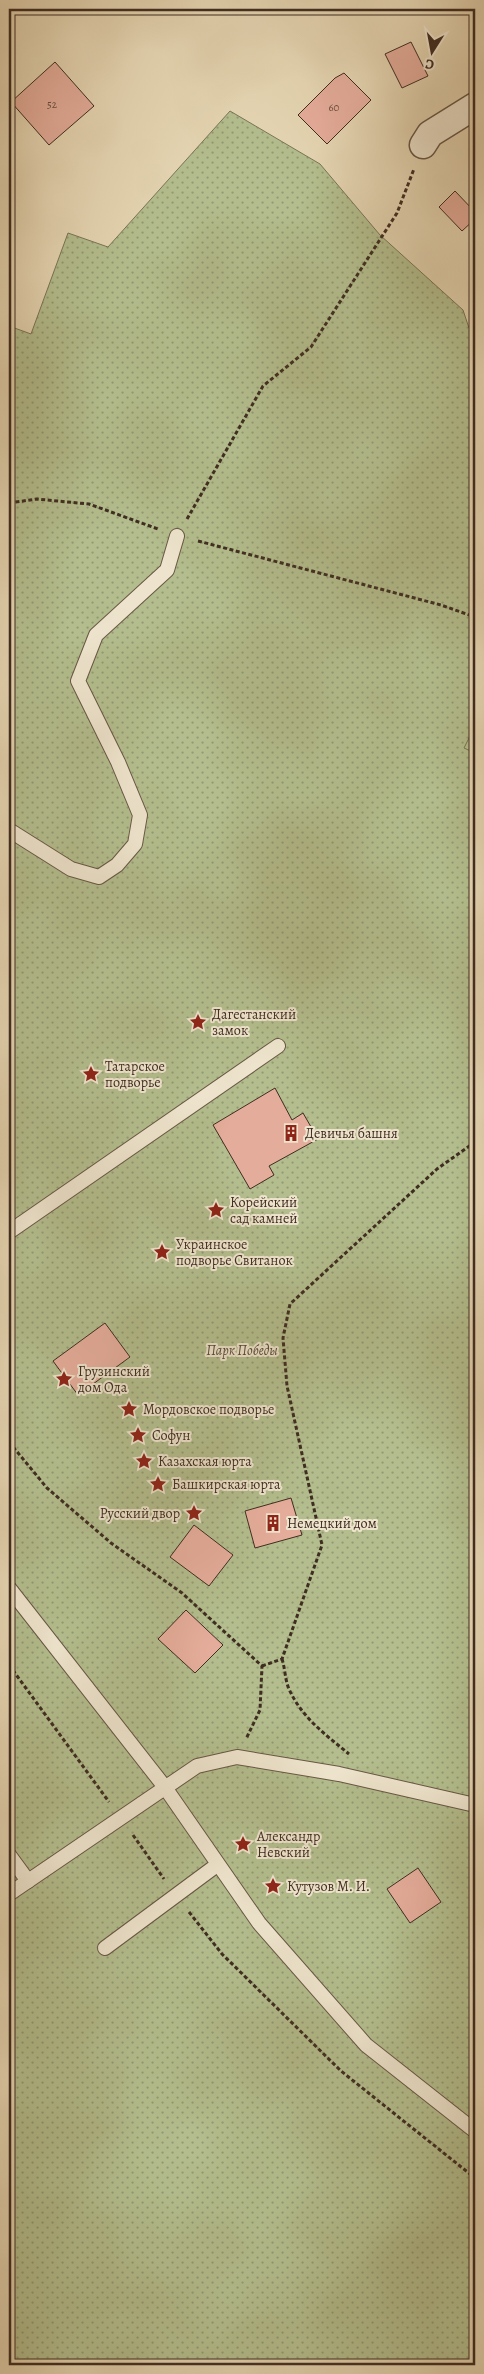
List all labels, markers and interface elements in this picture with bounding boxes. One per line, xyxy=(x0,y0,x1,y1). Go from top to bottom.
north arrow xyxy=(406,28,456,78)
text: С xyxy=(423,54,436,74)
house number: 52 xyxy=(47,97,57,112)
house number: 60 xyxy=(329,100,340,115)
place label: Дагестанский замок xyxy=(212,1005,296,1040)
place icon: Дагестанский замок xyxy=(188,1012,208,1032)
place label: Татарское подворье xyxy=(105,1057,165,1092)
place icon: Татарское подворье xyxy=(81,1064,101,1084)
building icon: Девичья башня xyxy=(281,1123,301,1143)
place label: Девичья башня xyxy=(305,1124,398,1143)
place label: Корейский сад камней xyxy=(230,1193,298,1228)
place icon: Корейский сад камней xyxy=(206,1200,226,1220)
place label: Украинское подворье Свитанок xyxy=(176,1235,293,1270)
place icon: Украинское подворье Свитанок xyxy=(152,1242,172,1262)
park label: Парк Победы xyxy=(206,1341,278,1360)
place label: Грузинский дом Ода xyxy=(77,1362,150,1397)
place icon: Грузинский дом Ода xyxy=(54,1369,74,1389)
place icon: Мордовское подворье xyxy=(119,1399,139,1419)
place label: Мордовское подворье xyxy=(143,1400,274,1419)
place icon: Софун xyxy=(128,1425,148,1445)
place label: Софун xyxy=(152,1426,190,1445)
place icon: Казахская юрта xyxy=(134,1451,154,1471)
place label: Казахская юрта xyxy=(158,1452,252,1471)
place icon: Башкирская юрта xyxy=(148,1474,168,1494)
place label: Башкирская юрта xyxy=(172,1475,281,1494)
place icon: Русский двор xyxy=(184,1503,204,1523)
place label: Русский двор xyxy=(100,1504,180,1523)
building icon: Немецкий дом xyxy=(263,1513,283,1533)
place label: Немецкий дом xyxy=(287,1514,377,1533)
place label: Александр Невский xyxy=(256,1827,320,1862)
place icon: Александр Невский xyxy=(233,1834,253,1854)
place icon: Кутузов М. И. xyxy=(263,1876,283,1896)
place label: Кутузов М. И. xyxy=(287,1877,370,1896)

